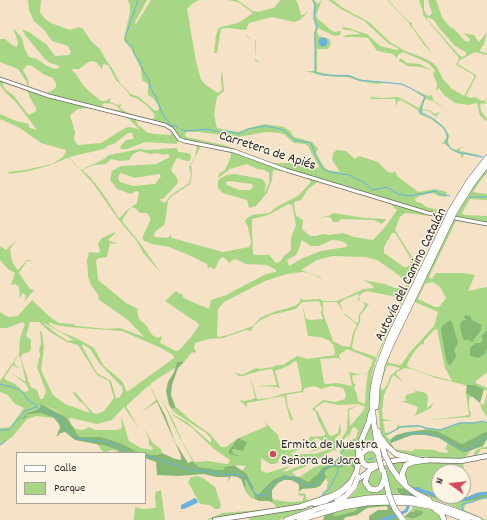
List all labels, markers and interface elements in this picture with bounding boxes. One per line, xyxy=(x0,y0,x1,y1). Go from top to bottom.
street label: Carretera de Apiés xyxy=(216,128,318,176)
street label: Autovía del Camino Catalán xyxy=(372,206,452,344)
place label: Ermita de Nuestra Señora de Jara xyxy=(281,438,378,470)
marker: Ermita de Nuestra Señora de Jara xyxy=(268,449,278,459)
legend xyxy=(16,452,146,504)
text: Calle xyxy=(54,460,77,477)
north arrow xyxy=(431,464,471,504)
text: N xyxy=(432,476,449,486)
text: Parque xyxy=(54,480,85,497)

